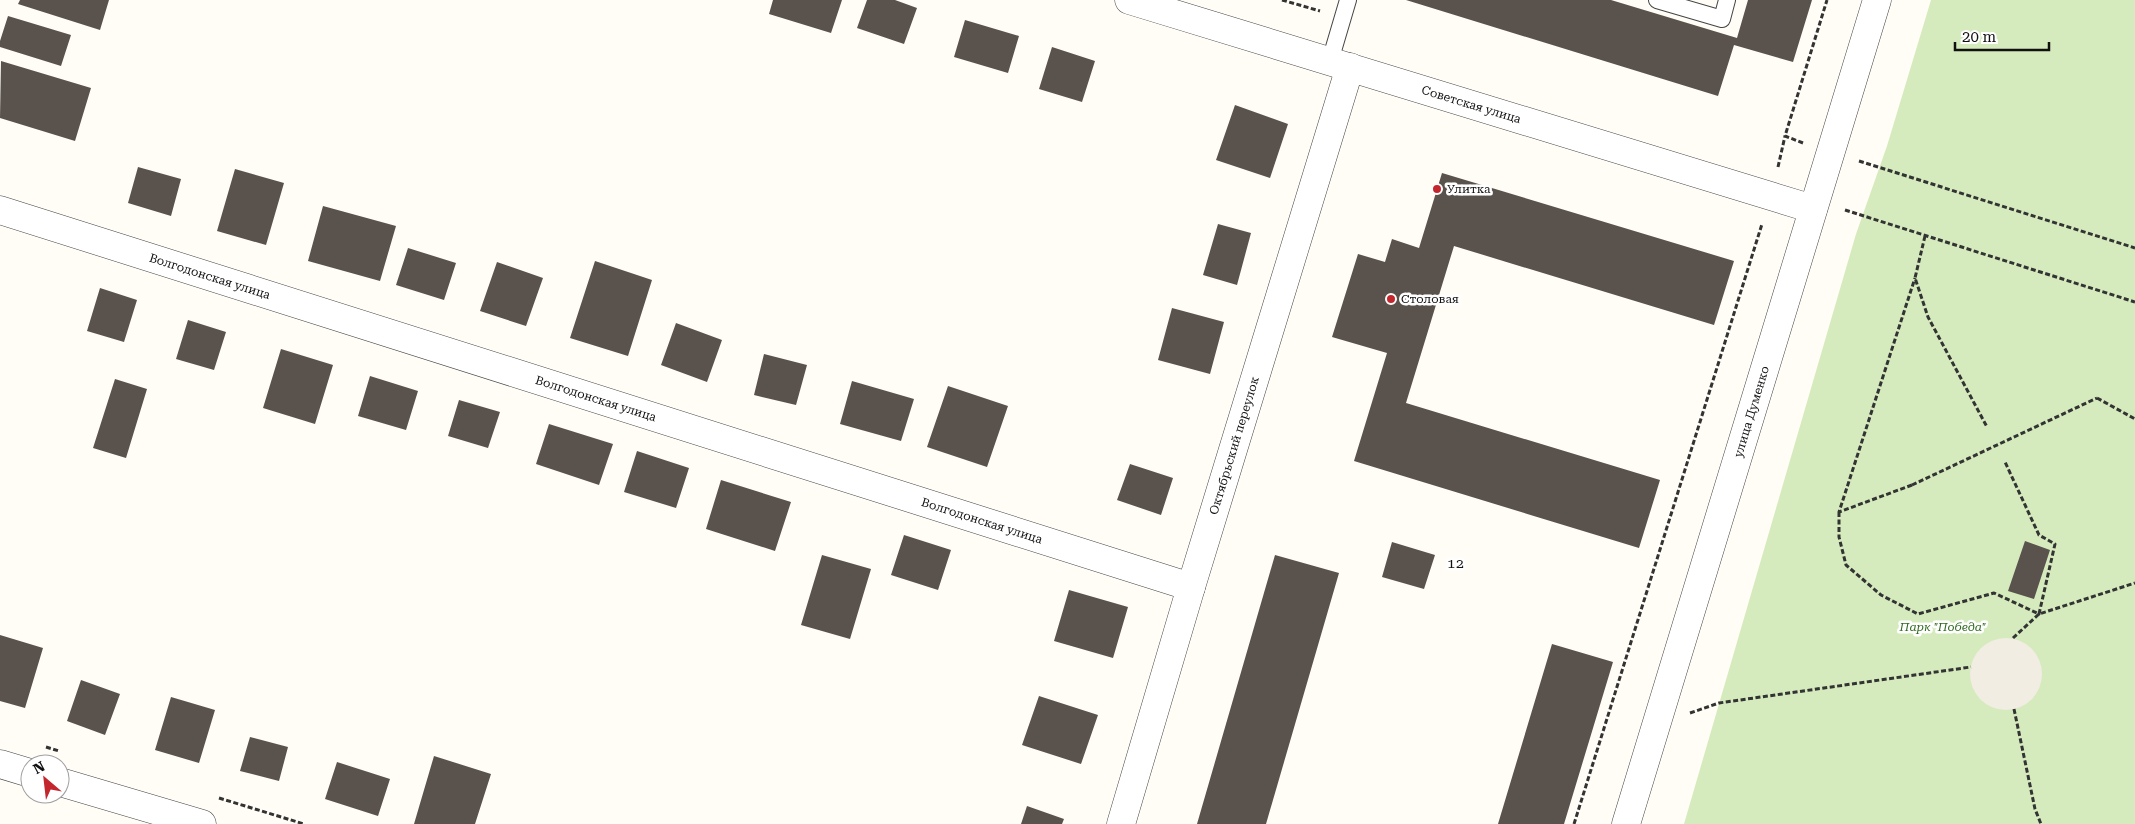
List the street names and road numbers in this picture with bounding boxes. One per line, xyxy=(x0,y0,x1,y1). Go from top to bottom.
street label: Советская улица xyxy=(1420,83,1523,127)
street label: Волгодонская улица xyxy=(147,251,272,302)
street label: улица Думенко xyxy=(1731,364,1772,459)
street label: Волгодонская улица xyxy=(534,373,659,424)
street label: Октябрьский переулок xyxy=(1207,374,1262,516)
street label: Волгодонская улица xyxy=(920,495,1045,547)

